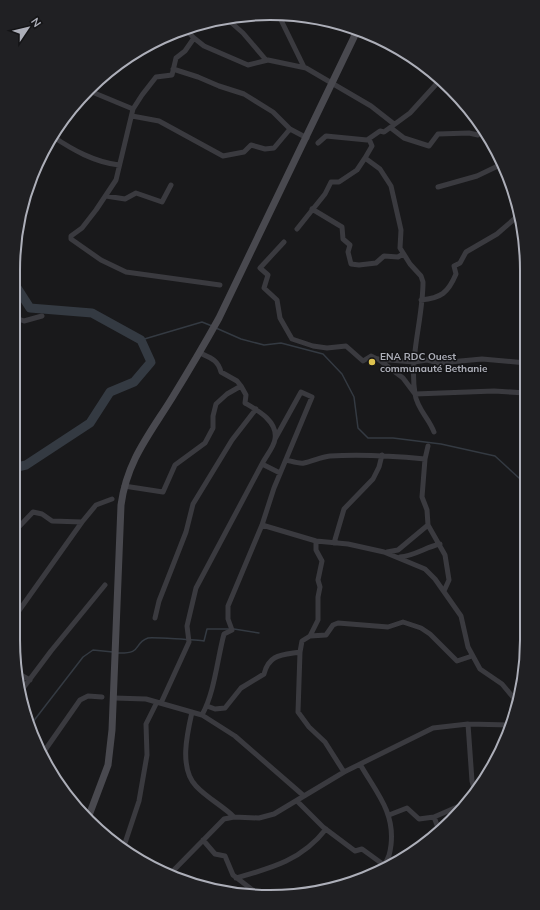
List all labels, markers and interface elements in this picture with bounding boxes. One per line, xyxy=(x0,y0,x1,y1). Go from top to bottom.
north arrow xyxy=(8,8,48,48)
text: N xyxy=(28,15,44,30)
place label: ENA RDC Ouest communauté Bethanie xyxy=(380,350,488,375)
marker: ENA RDC Ouest communauté Bethanie xyxy=(367,357,377,367)

